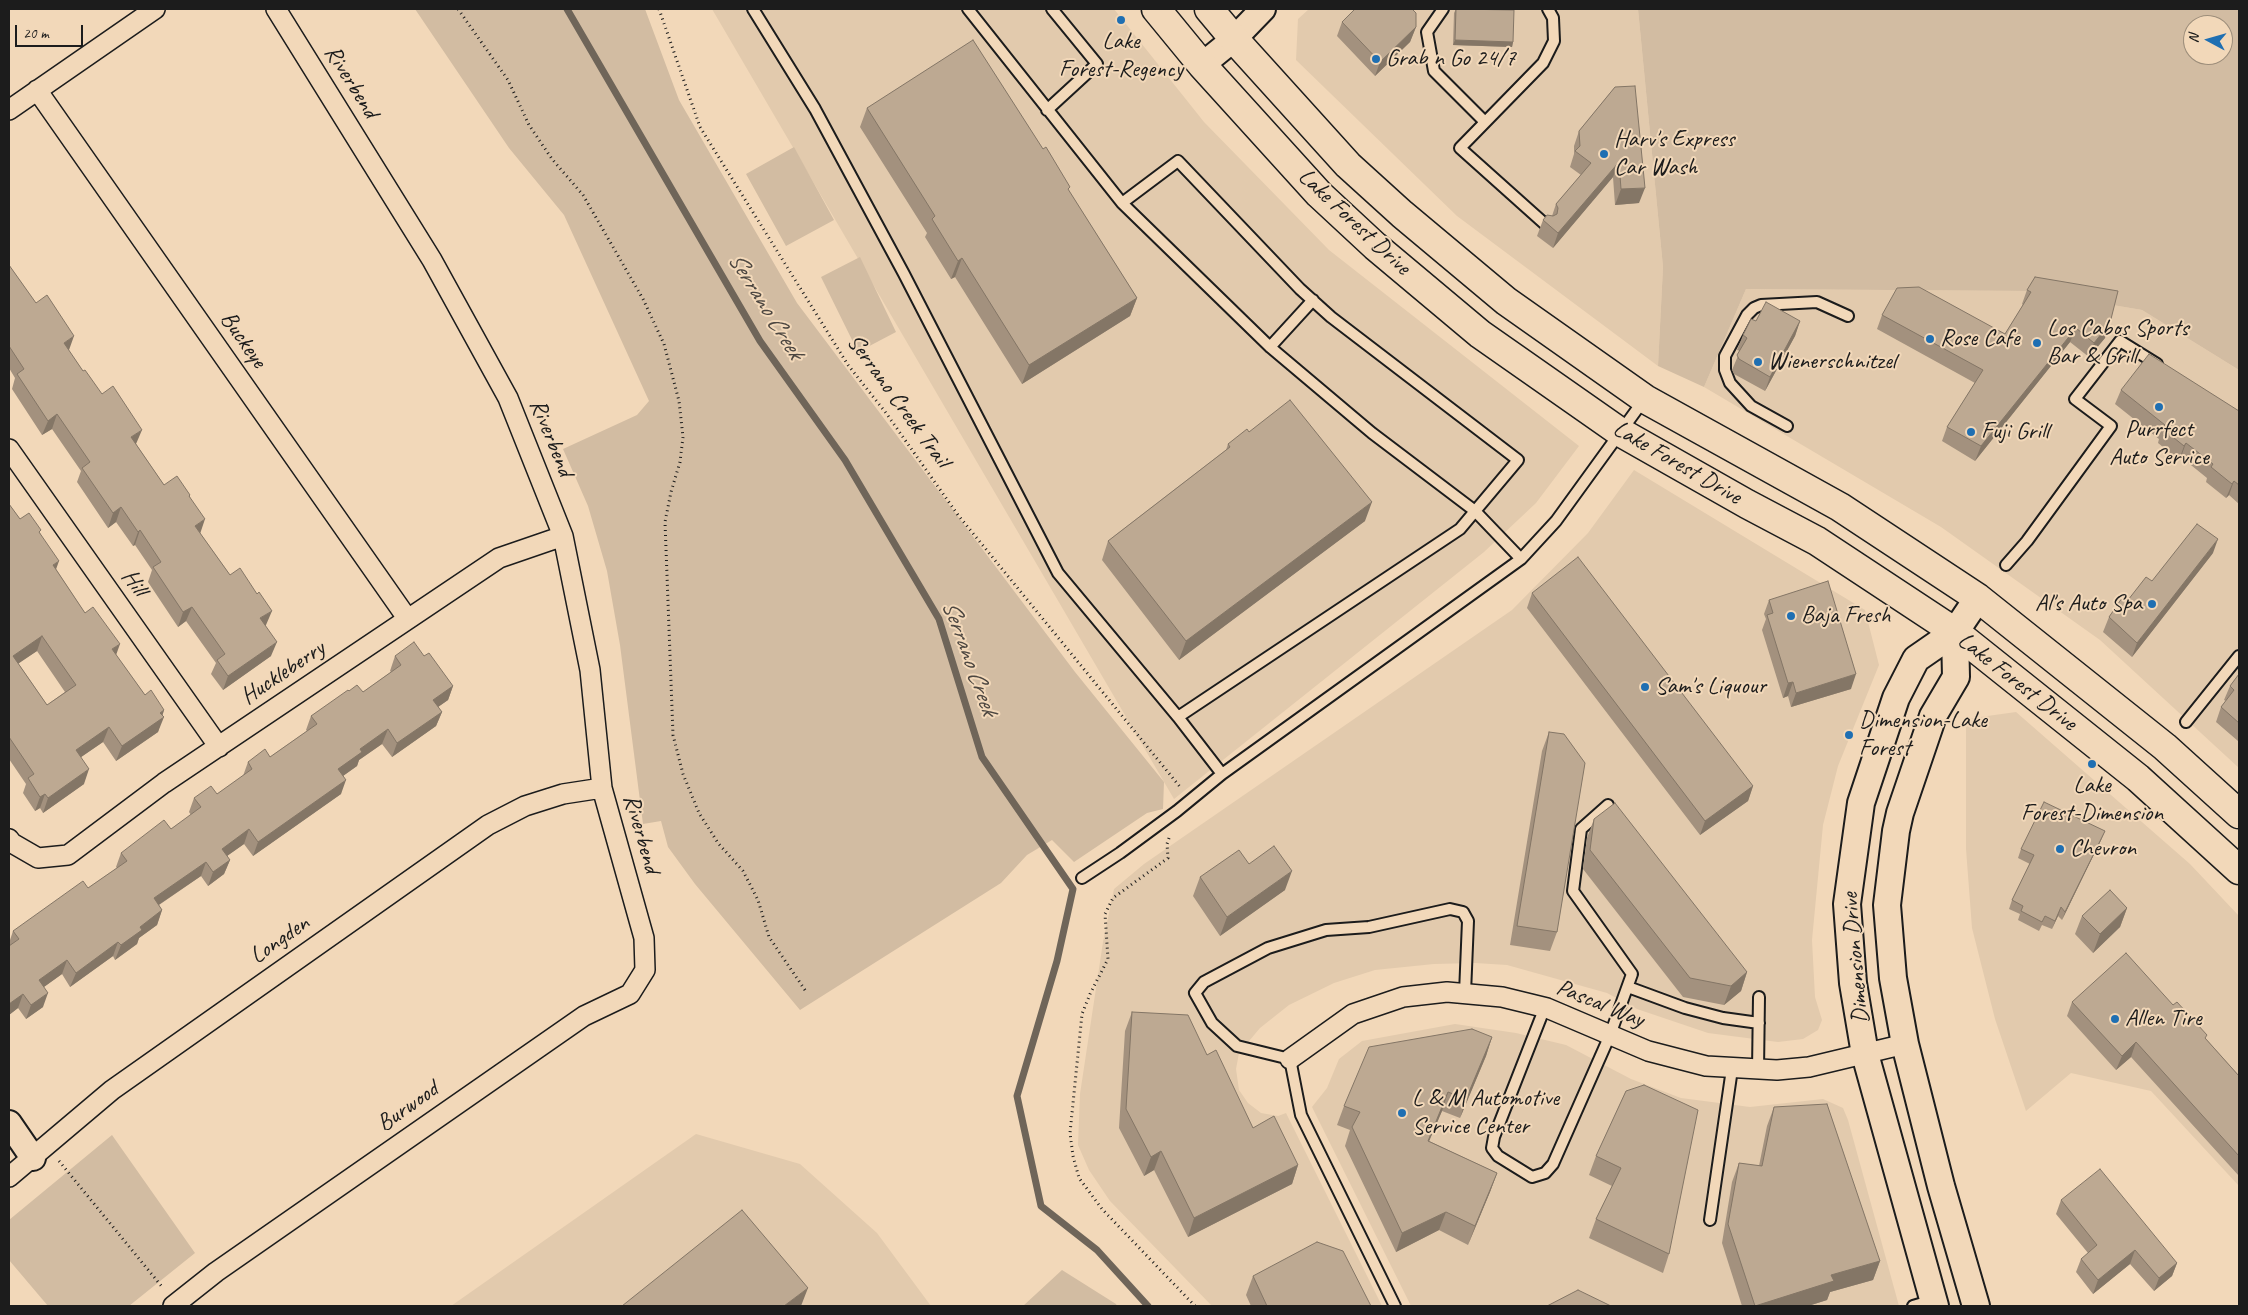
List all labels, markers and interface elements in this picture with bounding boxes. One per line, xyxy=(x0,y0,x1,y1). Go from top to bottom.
marker: Lake Forest-Regency xyxy=(1115,14,1127,26)
scale bar xyxy=(18,15,85,47)
north arrow xyxy=(2183,15,2233,65)
text: 20 m xyxy=(23,24,49,43)
place label: Lake Forest-Regency xyxy=(1059,28,1183,84)
text: N xyxy=(2185,33,2202,44)
street label: Riverbend xyxy=(317,40,385,124)
place label: Grab n Go 24/7 xyxy=(1386,45,1516,73)
marker: Grab n Go 24/7 xyxy=(1370,53,1382,65)
place label: Harv's Express Car Wash xyxy=(1614,126,1734,182)
marker: Harv's Express Car Wash xyxy=(1598,148,1610,160)
street label: Lake Forest Drive xyxy=(1292,163,1416,281)
water label: Serrano Creek xyxy=(720,247,810,365)
street label: Buckeye xyxy=(213,306,273,374)
place label: Los Cabos Sports Bar & Grill xyxy=(2047,315,2188,371)
place label: Rose Cafe xyxy=(1940,325,2020,353)
street label: Serrano Creek Trail xyxy=(840,329,956,473)
marker: Rose Cafe xyxy=(1924,333,1936,345)
marker: Los Cabos Sports Bar & Grill xyxy=(2031,337,2043,349)
place label: Wienerschnitzel xyxy=(1768,348,1896,376)
marker: Wienerschnitzel xyxy=(1752,356,1764,368)
street label: Riverbend xyxy=(523,395,579,481)
marker: Purrfect Auto Service xyxy=(2153,401,2165,413)
street label: Lake Forest Drive xyxy=(1608,415,1746,511)
place label: Purrfect Auto Service xyxy=(2109,416,2209,472)
place label: Fuji Grill xyxy=(1981,418,2049,446)
marker: Fuji Grill xyxy=(1965,426,1977,438)
street label: Hill xyxy=(115,564,153,602)
place label: Al's Auto Spa xyxy=(2035,590,2142,618)
water label: Serrano Creek xyxy=(934,596,1004,720)
marker: Al's Auto Spa xyxy=(2146,598,2158,610)
place label: Baja Fresh xyxy=(1801,602,1890,630)
marker: Baja Fresh xyxy=(1785,610,1797,622)
street label: Lake Forest Drive xyxy=(1952,626,2082,738)
street label: Huckleberry xyxy=(235,634,331,712)
place label: Sam's Liquour xyxy=(1655,673,1766,701)
marker: Sam's Liquour xyxy=(1639,681,1651,693)
place label: Dimension-Lake Forest xyxy=(1859,707,1987,763)
marker: Dimension-Lake Forest xyxy=(1843,729,1855,741)
marker: Lake Forest-Dimension xyxy=(2086,758,2098,770)
place label: Lake Forest-Dimension xyxy=(2021,772,2163,828)
street label: Riverbend xyxy=(616,791,666,877)
place label: Chevron xyxy=(2070,835,2136,863)
marker: Chevron xyxy=(2054,843,2066,855)
street label: Dimension Drive xyxy=(1836,891,1876,1025)
street label: Longden xyxy=(245,909,315,971)
street label: Pascal Way xyxy=(1552,973,1648,1035)
place label: Allen Tire xyxy=(2125,1005,2201,1033)
marker: Allen Tire xyxy=(2109,1013,2121,1025)
street label: Burwood xyxy=(372,1075,444,1139)
place label: L & M Automotive Service Center xyxy=(1412,1085,1559,1141)
marker: L & M Automotive Service Center xyxy=(1396,1107,1408,1119)

